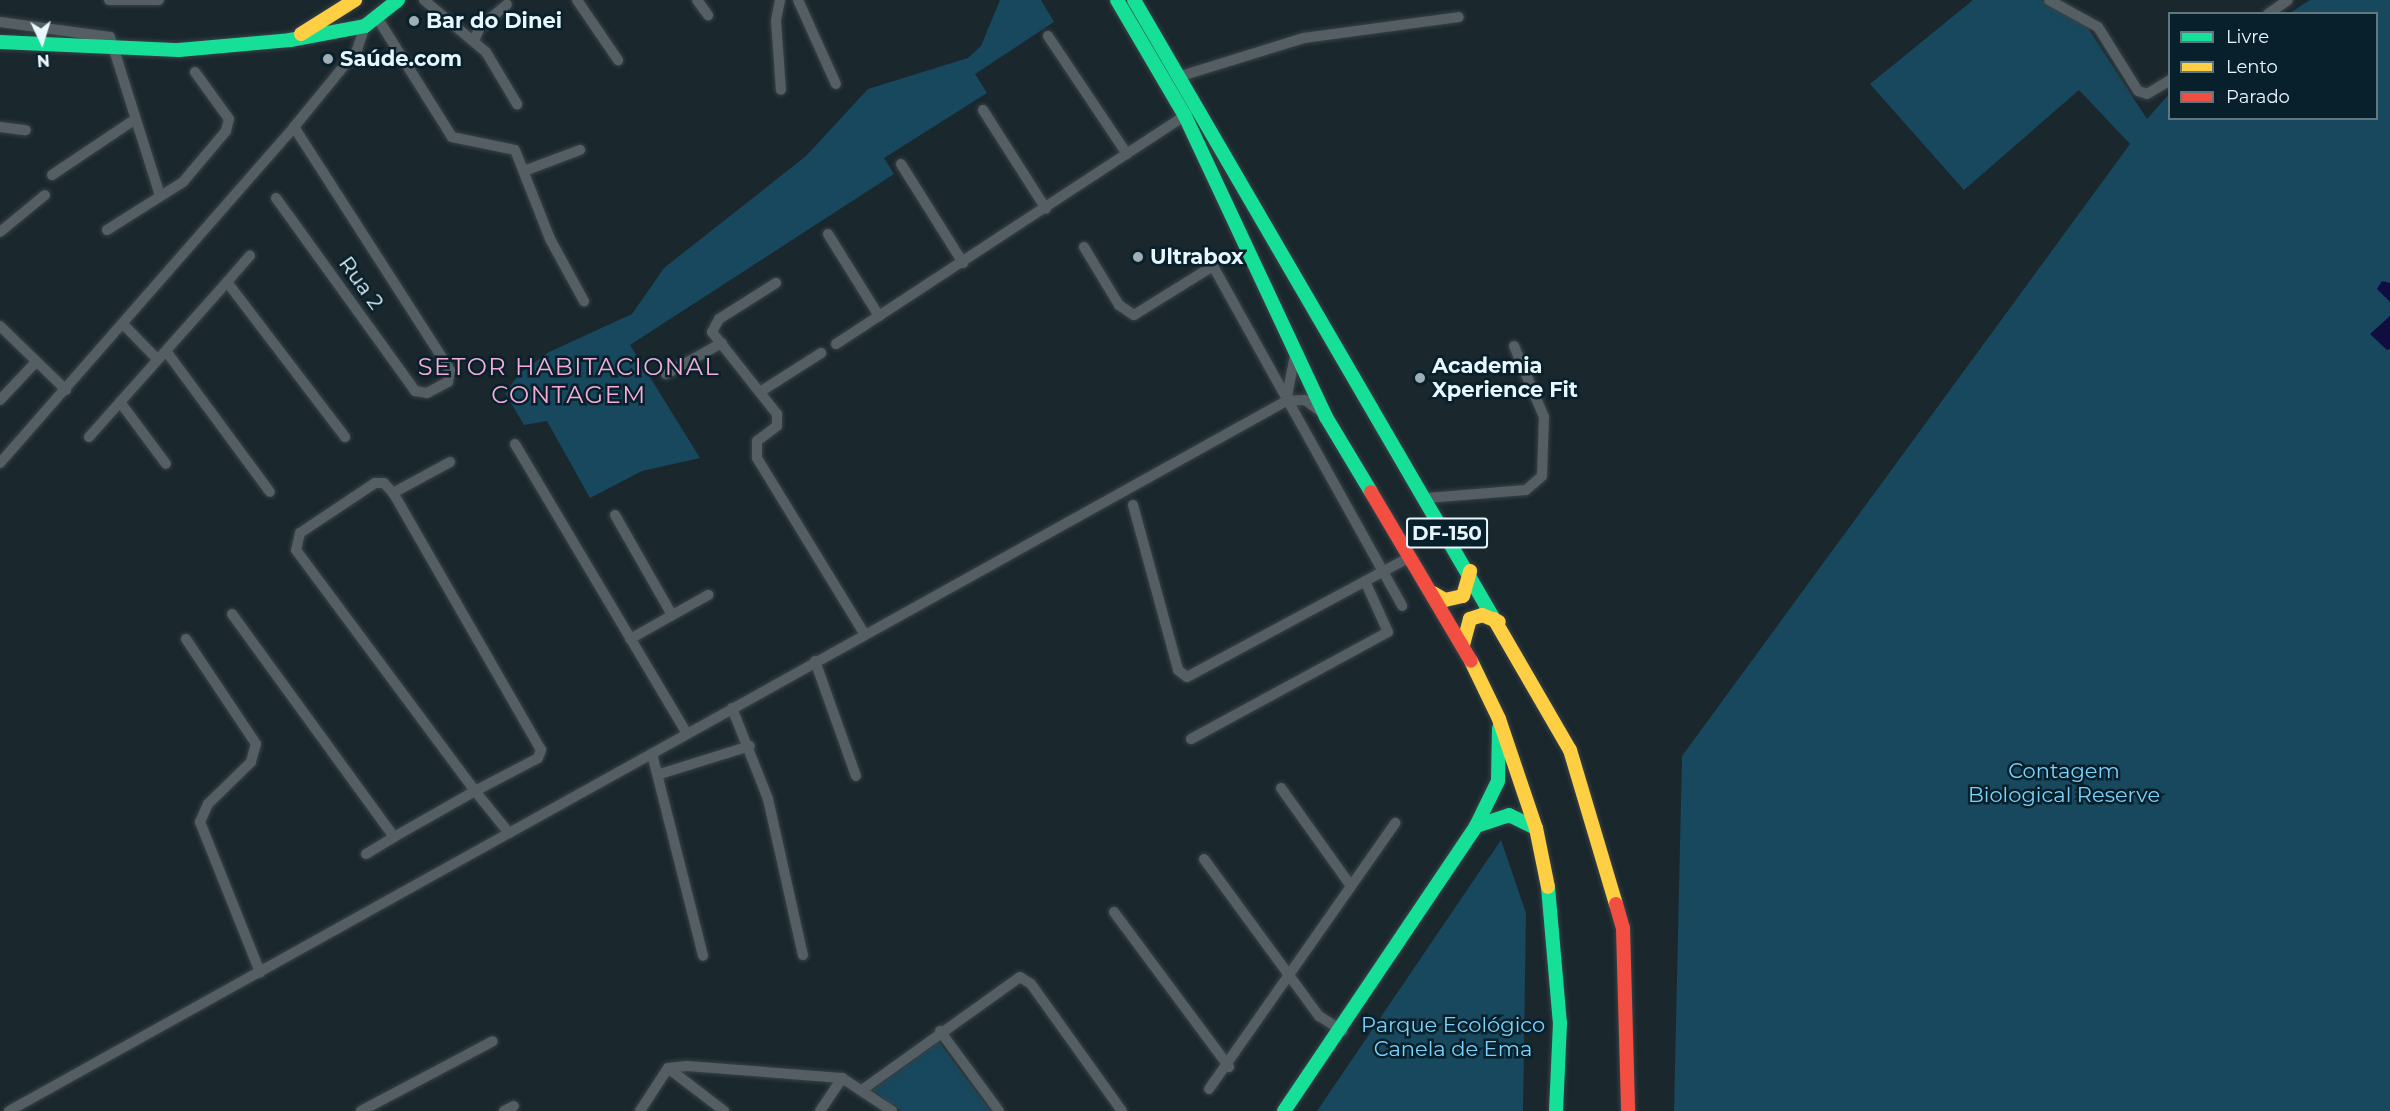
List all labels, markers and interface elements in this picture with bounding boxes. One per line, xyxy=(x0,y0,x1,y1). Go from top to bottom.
place label: Bar do Dinei xyxy=(426,8,562,34)
north arrow xyxy=(12,12,72,72)
legend xyxy=(2168,12,2378,120)
marker: Bar do Dinei xyxy=(407,14,421,28)
text: Livre xyxy=(2226,26,2269,48)
place label: Saúde.com xyxy=(340,46,462,72)
text: N xyxy=(36,51,50,70)
marker: Saúde.com xyxy=(321,52,335,66)
text: Lento xyxy=(2226,56,2278,78)
text: Parado xyxy=(2226,86,2290,108)
place label: Ultrabox xyxy=(1150,244,1244,270)
marker: Ultrabox xyxy=(1131,250,1145,264)
street label: Rua 2 xyxy=(333,252,389,314)
district label: SETOR HABITACIONAL CONTAGEM xyxy=(418,353,720,409)
place label: Academia Xperience Fit xyxy=(1432,353,1578,403)
marker: Academia Xperience Fit xyxy=(1413,371,1427,385)
road number: DF-150 xyxy=(1405,516,1489,550)
park label: Contagem Biological Reserve xyxy=(1968,758,2160,808)
park label: Parque Ecológico Canela de Ema xyxy=(1361,1012,1545,1062)

